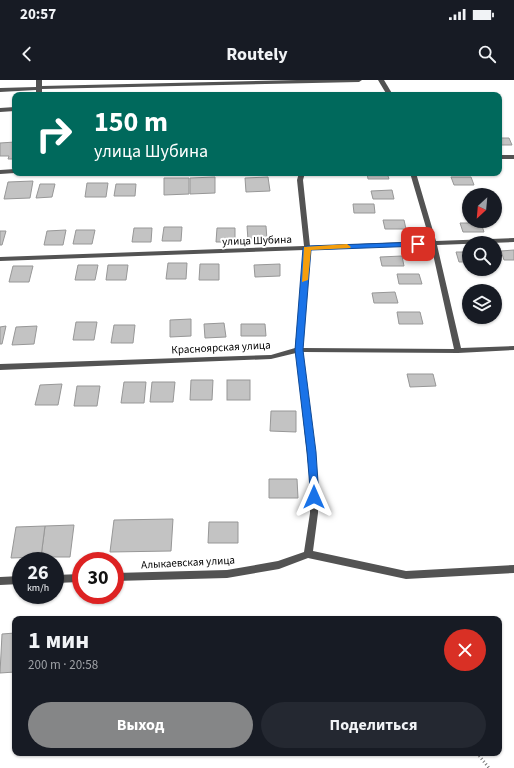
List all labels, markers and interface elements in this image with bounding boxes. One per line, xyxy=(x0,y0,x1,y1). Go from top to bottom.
text: 20:57 xyxy=(20,4,56,25)
text: Routely xyxy=(226,42,288,67)
icon: back xyxy=(16,43,38,65)
icon: search xyxy=(476,43,498,65)
text: 150 m xyxy=(94,102,168,142)
icon: right xyxy=(28,108,80,160)
text: улица Шубина xyxy=(94,139,208,164)
north arrow xyxy=(462,188,502,228)
map controls xyxy=(462,188,502,324)
pin xyxy=(401,227,435,261)
street label: улица Шубина xyxy=(222,232,292,249)
icon: arrive xyxy=(407,233,429,255)
button: search xyxy=(462,236,502,276)
button: layers xyxy=(462,284,502,324)
street label: Красноярская улица xyxy=(171,337,271,358)
position arrow xyxy=(293,476,335,518)
speed limit sign: 30 xyxy=(72,552,124,604)
street label: Алыкаевская улица xyxy=(141,553,235,572)
text: 26 xyxy=(27,559,49,587)
text: km/h xyxy=(27,581,49,595)
text: 1 мин xyxy=(28,623,89,658)
button: close xyxy=(444,629,486,671)
text: 200 m · 20:58 xyxy=(28,656,98,674)
button: Выход xyxy=(28,702,253,748)
button: Поделиться xyxy=(261,702,486,748)

